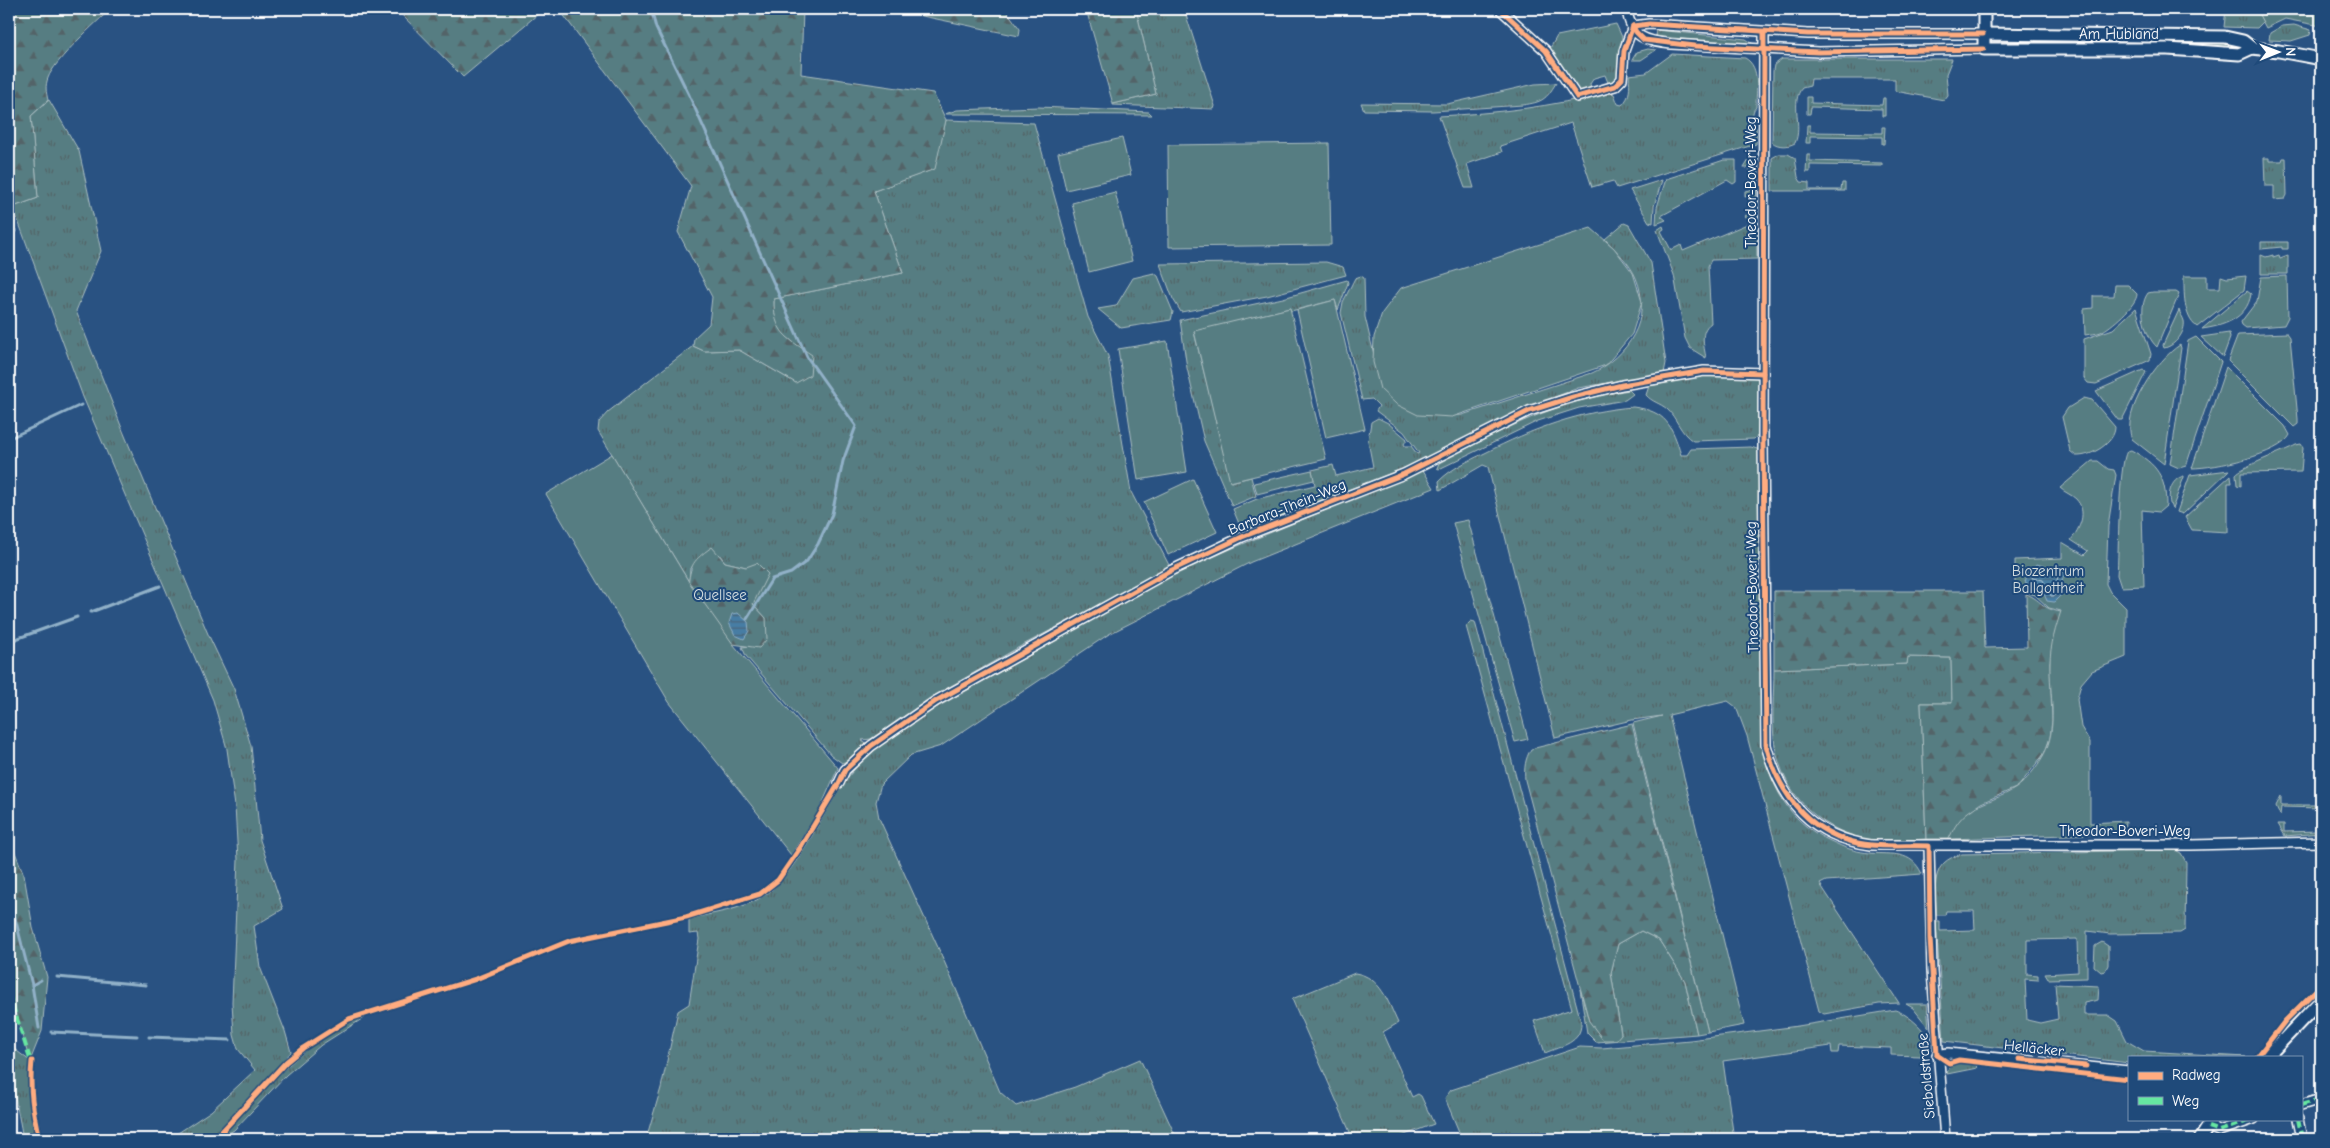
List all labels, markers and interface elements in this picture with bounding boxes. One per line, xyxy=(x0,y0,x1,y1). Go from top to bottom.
street label: Am Hubland xyxy=(2079,25,2159,43)
north arrow xyxy=(2252,28,2302,78)
text: N xyxy=(2282,47,2299,56)
street label: Theodor-Boveri-Weg xyxy=(1742,116,1760,248)
street label: Barbara-Thein-Weg xyxy=(1225,475,1349,539)
street label: Theodor-Boveri-Weg xyxy=(1742,521,1762,653)
park label: Biozentrum Ballgottheit xyxy=(2012,562,2084,597)
park label: Quellsee xyxy=(693,586,747,604)
street label: Theodor-Boveri-Weg xyxy=(2059,822,2191,840)
street label: Sieboldstraße xyxy=(1913,1032,1939,1119)
street label: Helläcker xyxy=(2003,1036,2065,1060)
legend xyxy=(2128,1056,2302,1120)
text: Radweg xyxy=(2172,1066,2221,1084)
text: Weg xyxy=(2172,1092,2199,1110)

